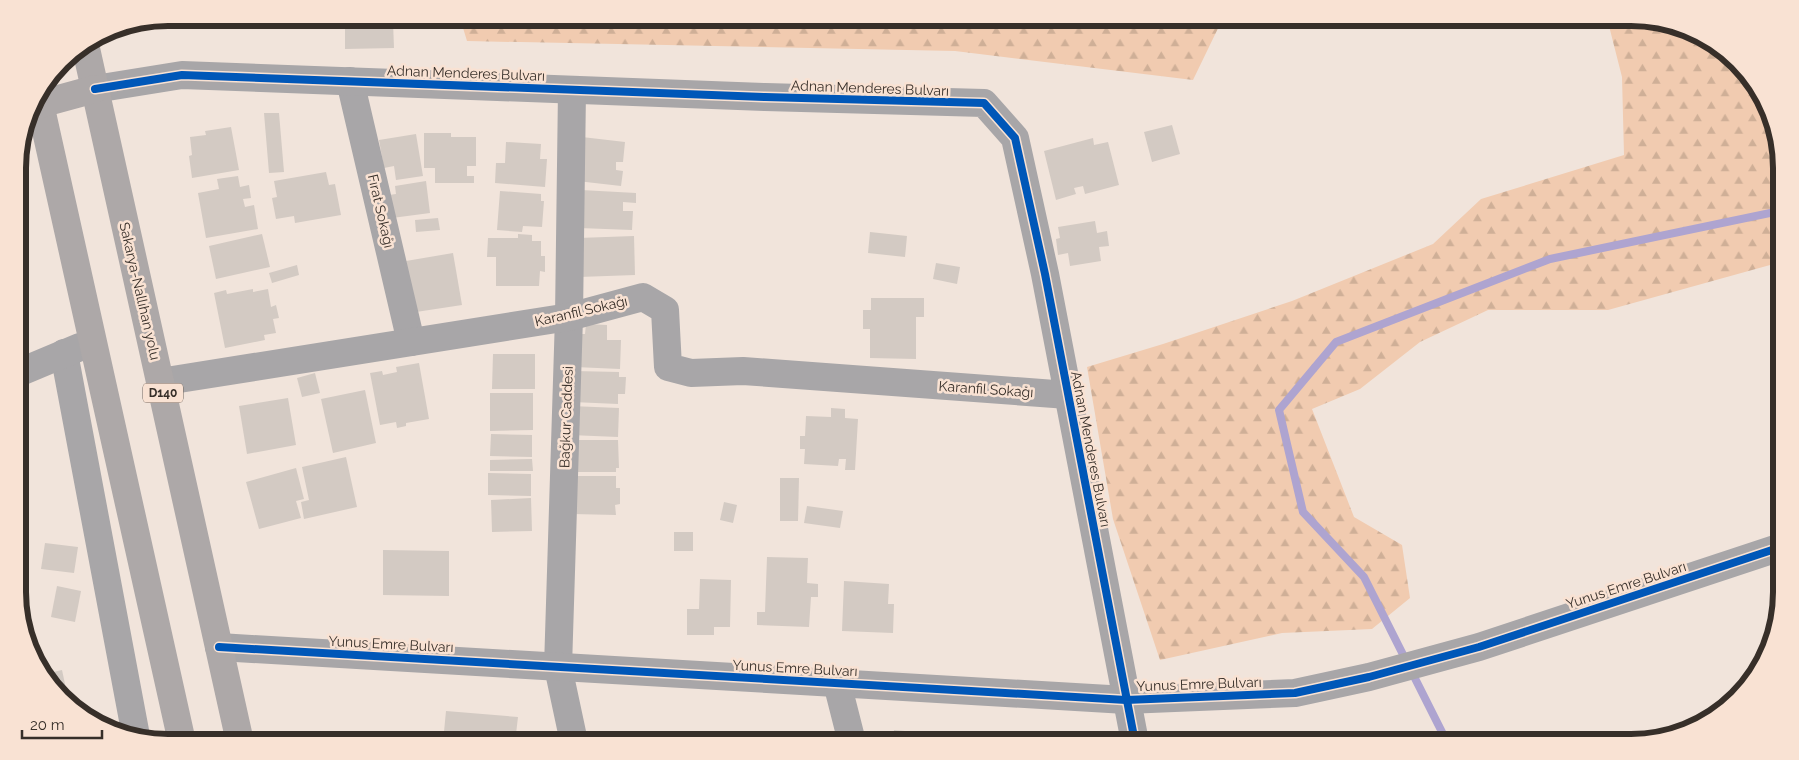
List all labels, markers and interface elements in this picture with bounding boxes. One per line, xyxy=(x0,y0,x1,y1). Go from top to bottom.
street label: Adnan Menderes Bulvarı xyxy=(387,62,545,84)
street label: Adnan Menderes Bulvarı xyxy=(791,77,949,99)
street label: Fırat Sokağı xyxy=(365,173,397,249)
street label: Sakarya-Nallıhan yolu xyxy=(116,221,164,361)
street label: Karanfil Sokağı xyxy=(533,293,629,329)
street label: Bağkur Caddesi xyxy=(556,366,576,468)
street label: Adnan Menderes Bulvarı xyxy=(1068,370,1114,528)
street label: Karanfil Sokağı xyxy=(938,378,1034,400)
road number: D140 xyxy=(143,383,183,402)
street label: Yunus Emre Bulvarı xyxy=(1564,558,1688,612)
street label: Yunus Emre Bulvarı xyxy=(328,633,454,655)
street label: Yunus Emre Bulvarı xyxy=(732,657,858,679)
street label: Yunus Emre Bulvarı xyxy=(1136,674,1262,694)
scale bar xyxy=(22,708,102,740)
text: 20 m xyxy=(30,716,65,734)

